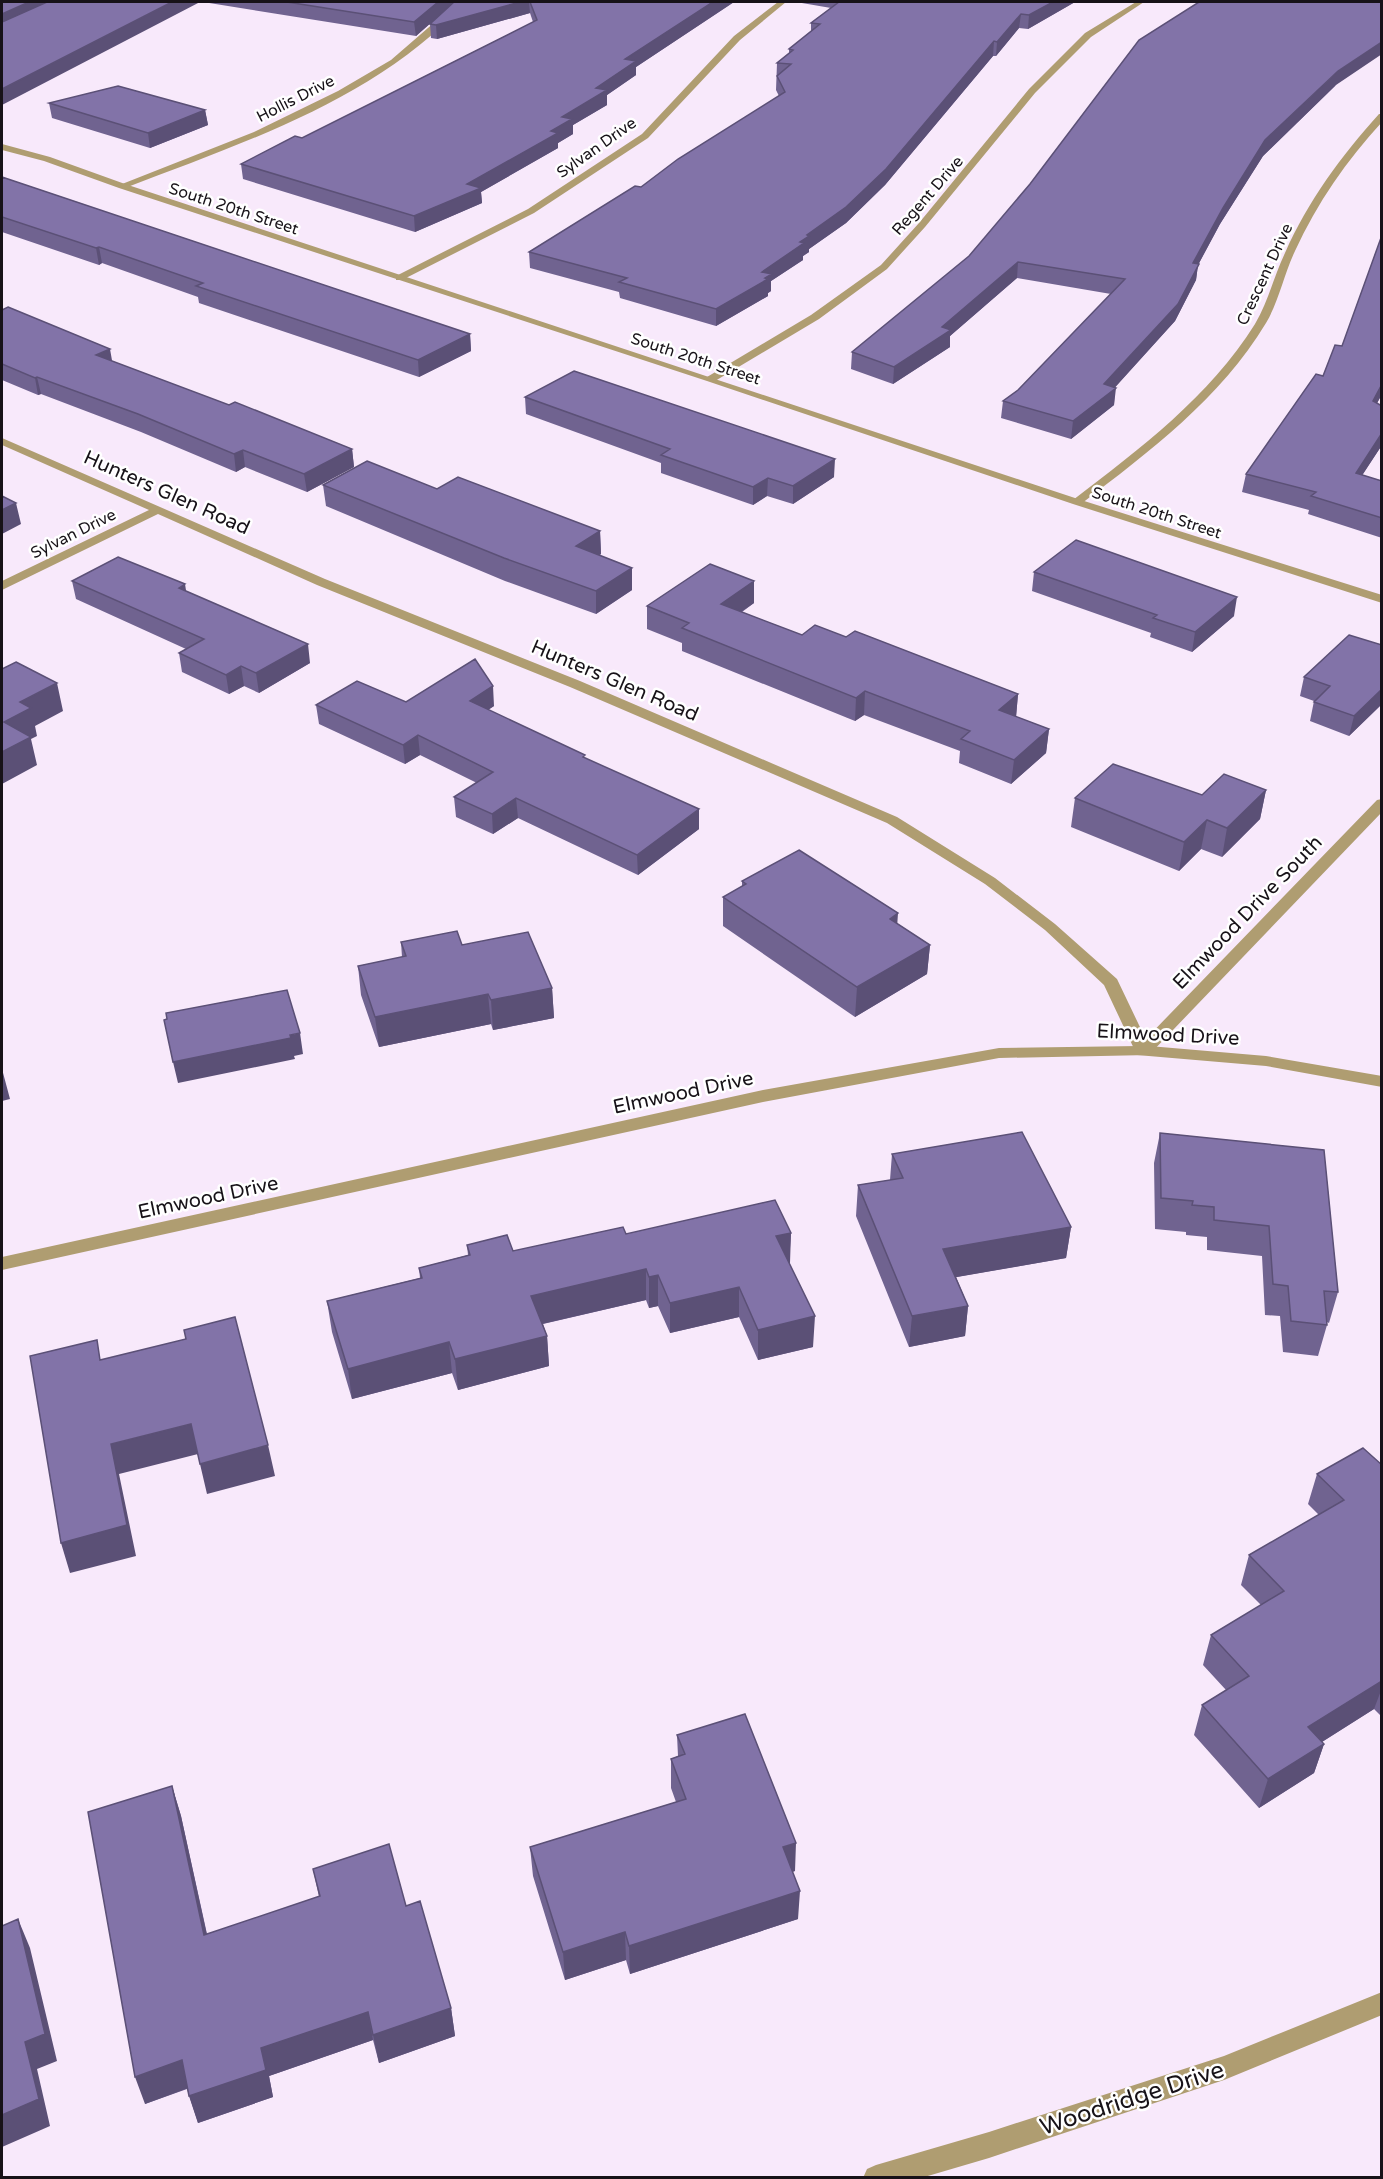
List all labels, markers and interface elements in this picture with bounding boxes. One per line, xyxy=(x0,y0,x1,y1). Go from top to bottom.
street label: Hollis Drive xyxy=(253,71,338,127)
street label: Sylvan Drive xyxy=(553,113,640,183)
street label: Regent Drive xyxy=(888,152,968,240)
street label: South 20th Street xyxy=(166,179,301,239)
street label: Crescent Drive xyxy=(1233,220,1297,329)
street label: South 20th Street xyxy=(628,329,763,389)
street label: Hunters Glen Road xyxy=(80,445,253,540)
street label: South 20th Street xyxy=(1089,483,1224,543)
street label: Sylvan Drive xyxy=(27,505,119,563)
street label: Hunters Glen Road xyxy=(527,635,702,727)
street label: Elmwood Drive South xyxy=(1168,831,1327,995)
street label: Elmwood Drive xyxy=(1096,1019,1240,1051)
street label: Elmwood Drive xyxy=(611,1066,756,1120)
street label: Elmwood Drive xyxy=(136,1171,281,1225)
street label: Woodridge Drive xyxy=(1036,2055,1228,2142)

